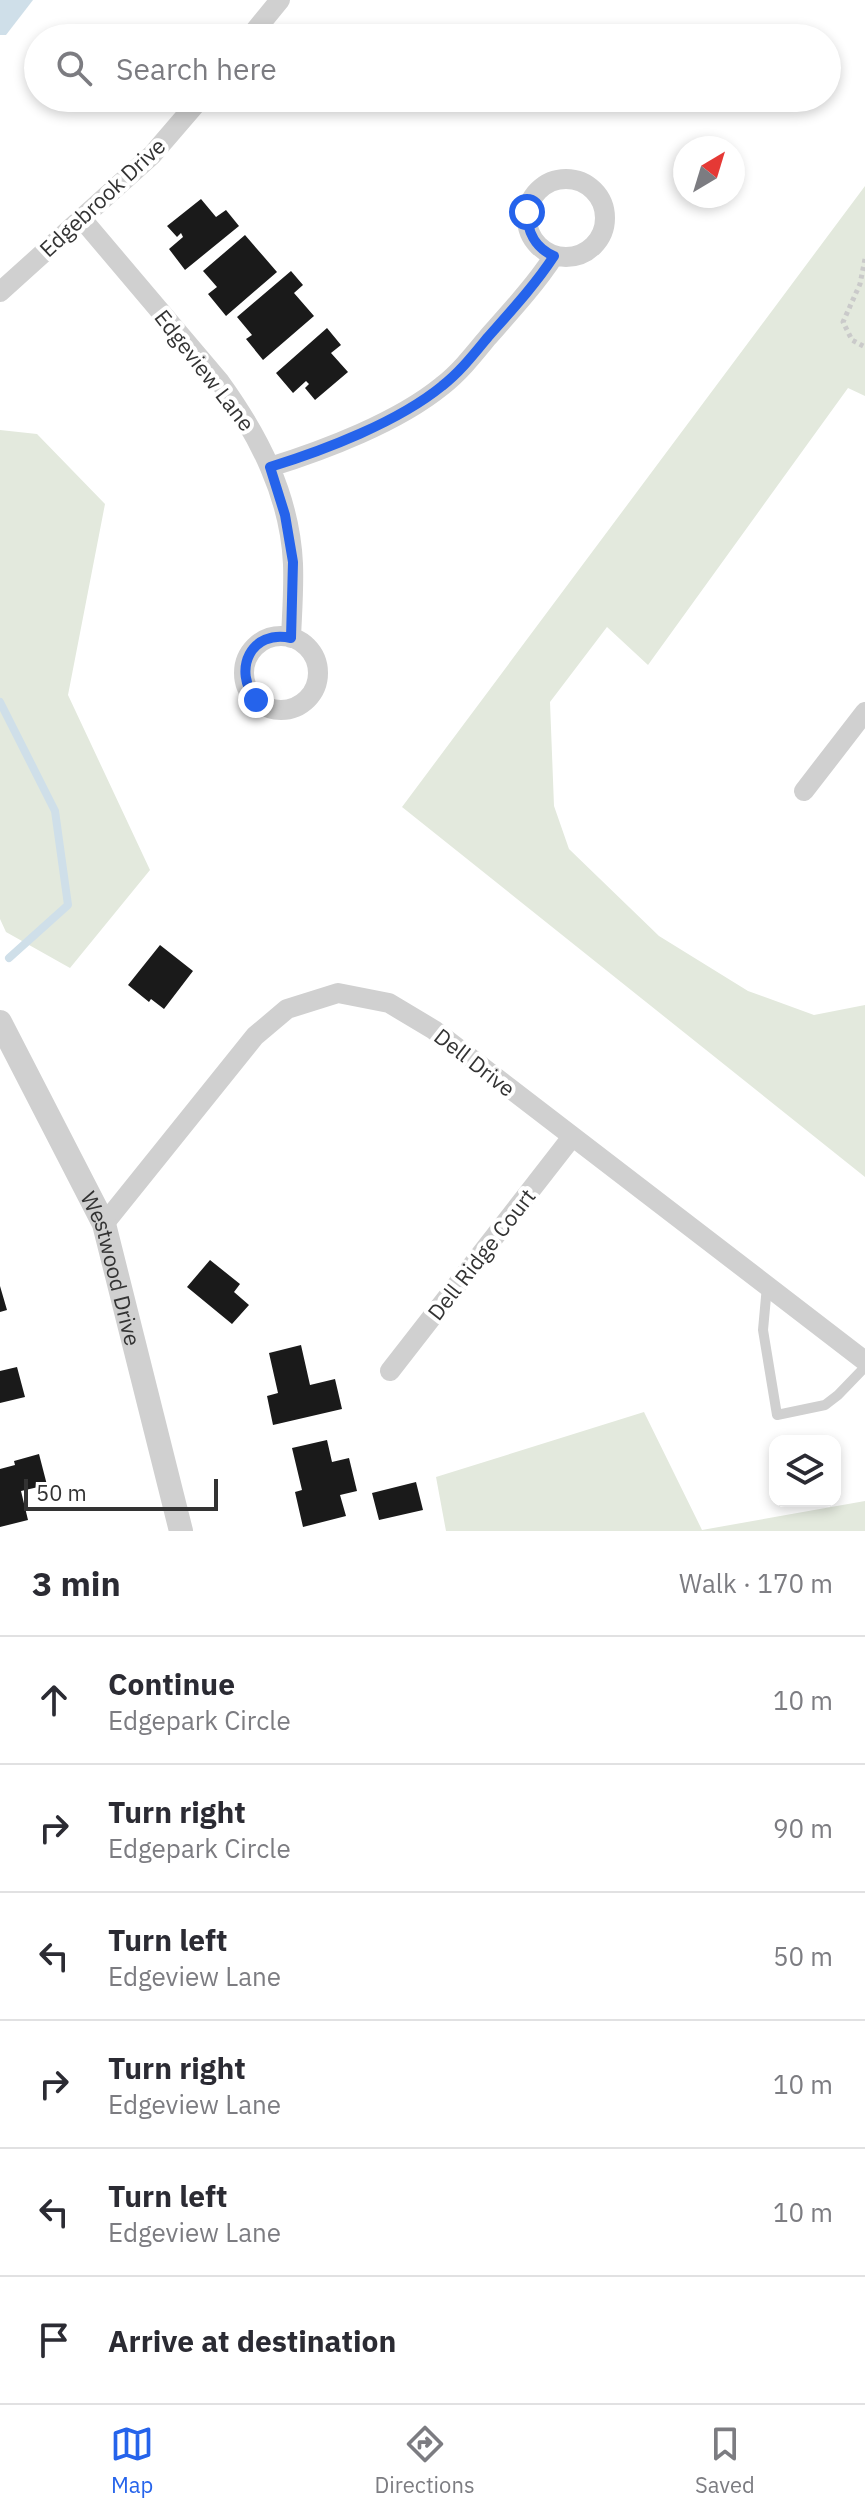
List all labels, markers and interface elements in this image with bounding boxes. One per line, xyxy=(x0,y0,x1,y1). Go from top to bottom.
search box xyxy=(24,24,841,112)
icon: search xyxy=(52,46,96,90)
text: Search here xyxy=(116,49,277,88)
street label: Edgebrook Drive xyxy=(33,131,171,263)
north arrow xyxy=(673,136,745,208)
route start xyxy=(509,194,545,230)
street label: Edgeview Lane xyxy=(148,303,262,437)
route end xyxy=(238,682,274,718)
street label: Dell Drive xyxy=(429,1021,521,1103)
street label: Dell Ridge Court xyxy=(421,1182,541,1326)
street label: Westwood Drive xyxy=(75,1186,148,1349)
map controls xyxy=(769,1435,841,1507)
button: layers xyxy=(769,1435,841,1507)
scale bar xyxy=(24,1475,218,1511)
text: 50 m xyxy=(36,1478,87,1507)
text: 3 min xyxy=(32,1561,121,1605)
text: Walk · 170 m xyxy=(679,1566,833,1600)
text: Continue xyxy=(108,1664,235,1703)
icon: ahead xyxy=(32,1678,76,1722)
text: 10 m xyxy=(773,1683,833,1717)
text: Edgepark Circle xyxy=(108,1703,291,1737)
text: Turn right xyxy=(108,1792,246,1831)
icon: right xyxy=(32,1806,76,1850)
text: 90 m xyxy=(773,1811,833,1845)
text: Edgepark Circle xyxy=(108,1831,291,1865)
text: Turn left xyxy=(108,1920,227,1959)
icon: left xyxy=(32,1934,76,1978)
text: 50 m xyxy=(773,1939,833,1973)
text: Edgeview Lane xyxy=(108,1959,281,1993)
text: Turn right xyxy=(108,2048,246,2087)
icon: right xyxy=(32,2062,76,2106)
text: 10 m xyxy=(773,2067,833,2101)
text: Edgeview Lane xyxy=(108,2087,281,2121)
text: Turn left xyxy=(108,2176,227,2215)
icon: left xyxy=(32,2190,76,2234)
text: 10 m xyxy=(773,2195,833,2229)
text: Edgeview Lane xyxy=(108,2215,281,2249)
icon: arrive xyxy=(32,2318,76,2362)
text: Arrive at destination xyxy=(108,2321,396,2360)
tab: Map xyxy=(110,2422,154,2499)
tab: Directions xyxy=(375,2422,475,2499)
tab: Saved xyxy=(695,2422,755,2499)

